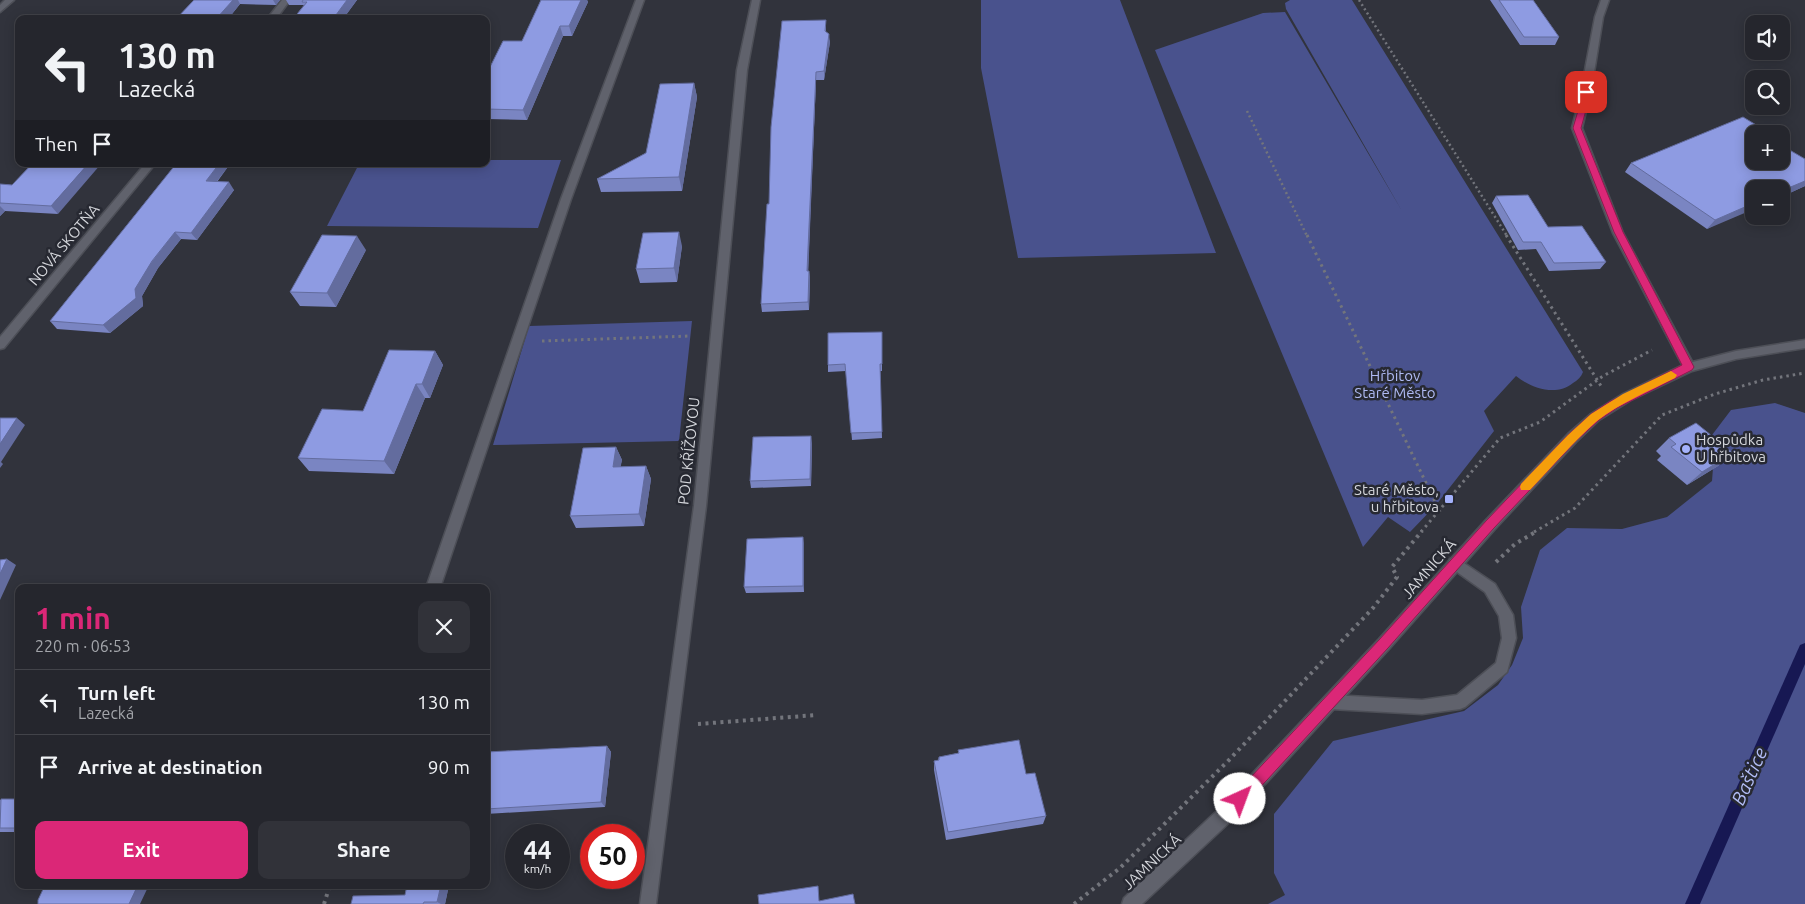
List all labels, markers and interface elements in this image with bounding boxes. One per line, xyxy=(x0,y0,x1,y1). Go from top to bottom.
map controls xyxy=(1745,15,1790,225)
button: sound xyxy=(1745,15,1790,60)
icon: left xyxy=(35,35,100,100)
text: 130 m xyxy=(118,35,216,75)
button: search xyxy=(1745,70,1790,115)
pin xyxy=(1565,71,1607,113)
text: Lazecká xyxy=(118,76,195,101)
icon: arrive xyxy=(1572,78,1600,106)
button: + xyxy=(1745,125,1790,170)
icon: arrive xyxy=(88,130,116,158)
text: Then xyxy=(35,133,78,155)
button: − xyxy=(1745,180,1790,225)
street label: NOVÁ SKOTŇA xyxy=(25,200,103,289)
park label: Hřbitov Staré Město xyxy=(1354,367,1436,401)
street label: POD KŘÍŽOVOU xyxy=(674,396,703,506)
place label: Hospůdka U hřbitova xyxy=(1696,431,1766,465)
marker: Hospůdka U hřbitova xyxy=(1680,443,1692,455)
place label: Staré Město, u hřbitova xyxy=(1354,481,1439,515)
marker: Staré Město, u hřbitova xyxy=(1443,493,1455,505)
street label: JAMNICKÁ xyxy=(1398,535,1459,602)
text: 1 min xyxy=(35,601,111,635)
button: close xyxy=(418,601,470,653)
text: 220 m · 06:53 xyxy=(35,637,131,655)
text: Turn left xyxy=(78,682,156,704)
icon: left xyxy=(35,688,63,716)
text: 130 m xyxy=(417,691,470,713)
text: Lazecká xyxy=(78,704,134,722)
water label: Baštice xyxy=(1727,744,1771,808)
icon: arrive xyxy=(35,753,63,781)
text: Arrive at destination xyxy=(78,756,263,778)
text: 90 m xyxy=(428,756,470,778)
position arrow xyxy=(1213,772,1265,824)
button: Exit xyxy=(35,821,248,879)
button: Share xyxy=(258,821,470,879)
speed limit sign: 50 xyxy=(580,824,645,889)
street label: JAMNICKÁ xyxy=(1119,830,1184,893)
text: 44 xyxy=(523,836,552,864)
text: km/h xyxy=(524,862,551,875)

